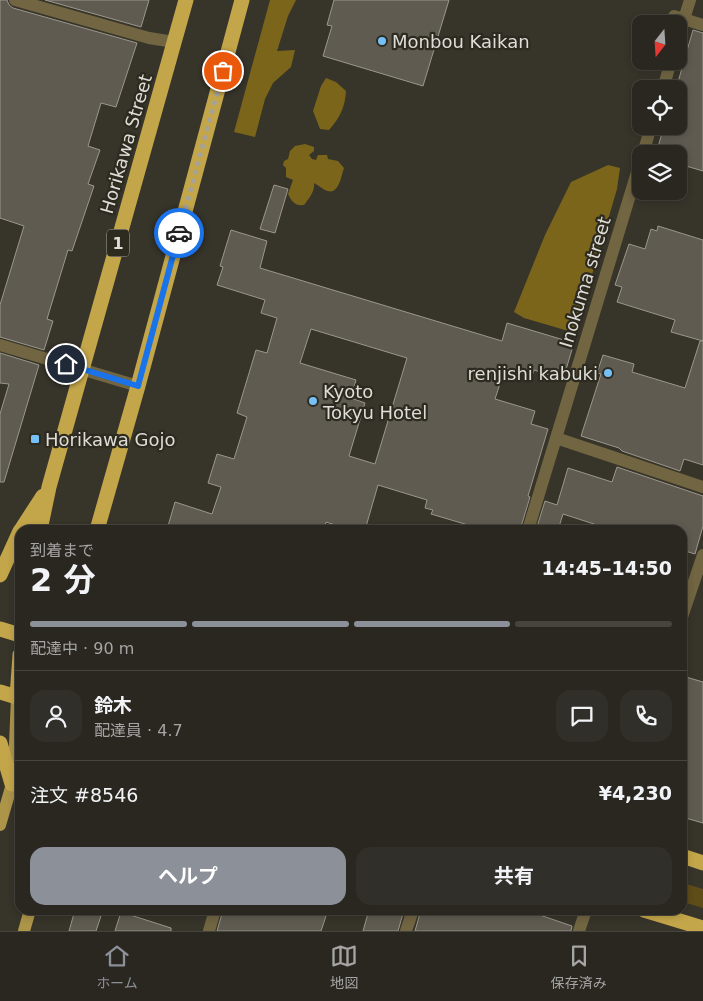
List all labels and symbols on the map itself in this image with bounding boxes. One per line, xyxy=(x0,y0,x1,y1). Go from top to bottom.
north arrow xyxy=(632,15,688,70)
place label: Monbou Kaikan xyxy=(392,31,530,52)
marker: Monbou Kaikan xyxy=(376,35,388,47)
pin xyxy=(202,50,244,92)
street label: Horikawa Street xyxy=(96,72,156,216)
courier xyxy=(154,208,204,258)
street label: Inokuma street xyxy=(555,214,615,350)
road number: 1 xyxy=(107,230,129,256)
pin xyxy=(45,343,87,385)
place label: renjishi kabuki xyxy=(468,363,598,384)
marker: renjishi kabuki xyxy=(602,367,614,379)
place label: Kyoto Tokyu Hotel xyxy=(322,381,427,423)
marker: Kyoto Tokyu Hotel xyxy=(307,395,319,407)
place label: Horikawa Gojo xyxy=(45,429,176,450)
marker: Horikawa Gojo xyxy=(29,433,41,445)

